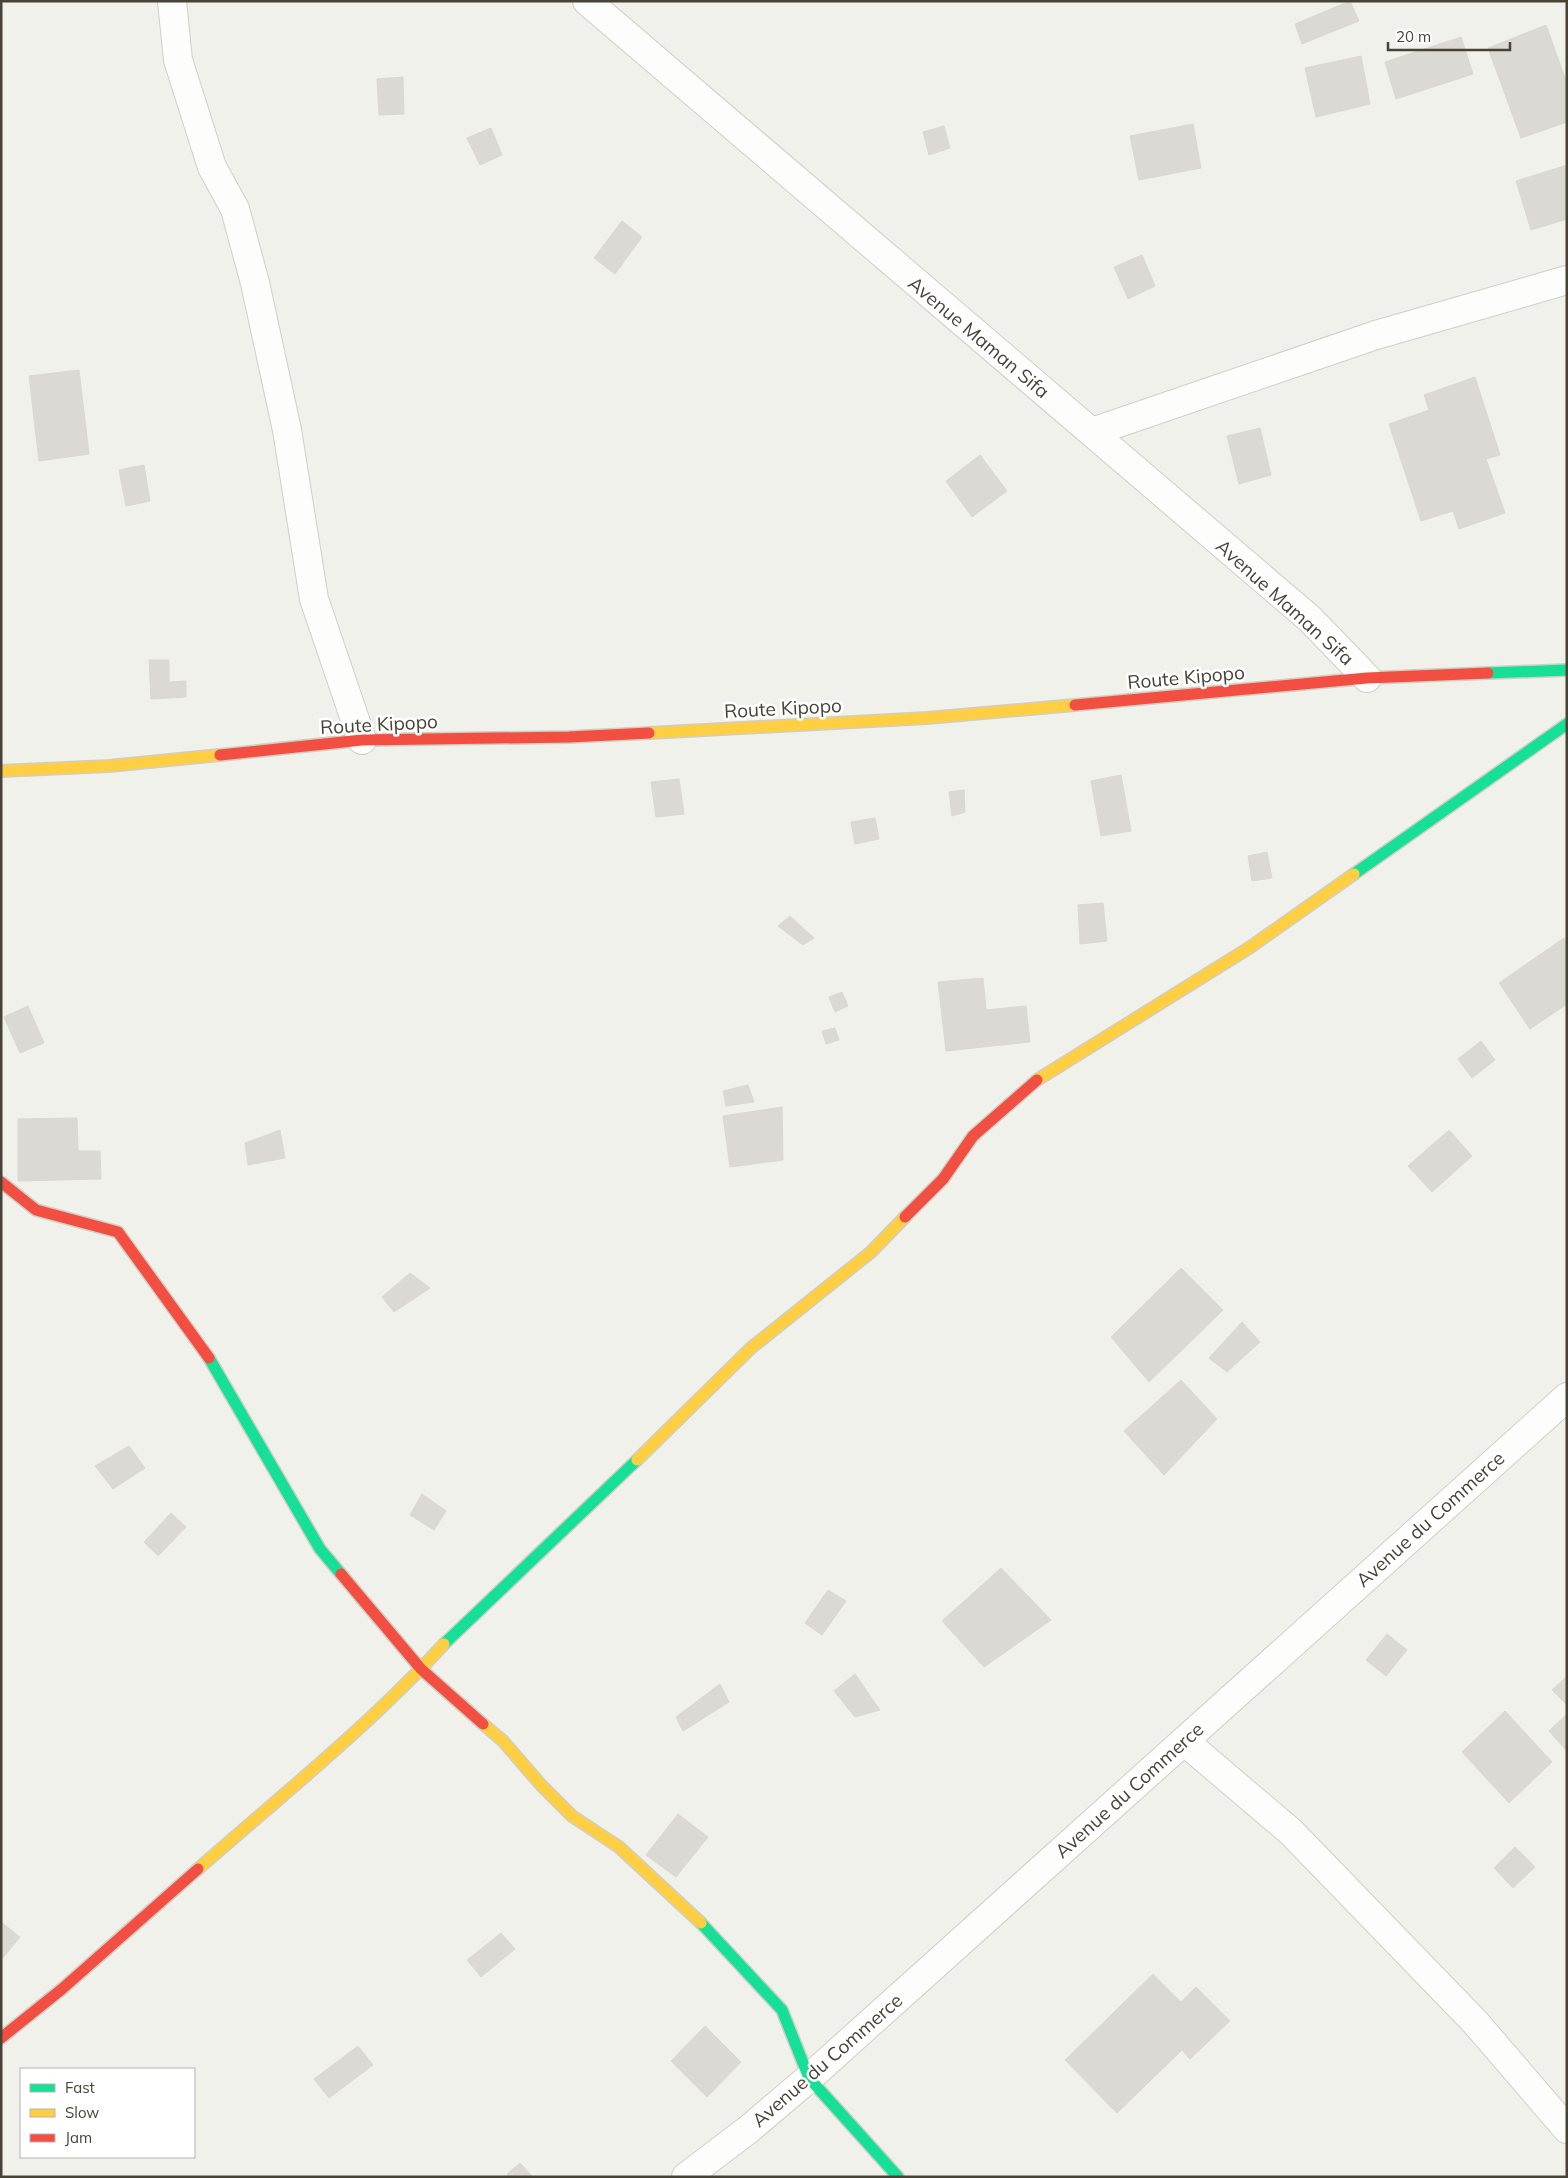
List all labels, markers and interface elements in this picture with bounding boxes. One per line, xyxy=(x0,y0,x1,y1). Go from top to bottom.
scale bar xyxy=(1388,20,1510,52)
text: 20 m xyxy=(1396,27,1431,46)
street label: Avenue Maman Sifa xyxy=(903,271,1055,403)
street label: Avenue Maman Sifa xyxy=(1211,534,1359,670)
street label: Route Kipopo xyxy=(1126,660,1246,694)
street label: Route Kipopo xyxy=(724,693,842,723)
street label: Route Kipopo xyxy=(320,709,438,739)
street label: Avenue du Commerce xyxy=(1351,1446,1509,1592)
street label: Avenue du Commerce xyxy=(1050,1717,1208,1863)
street label: Avenue du Commerce xyxy=(747,1988,907,2132)
legend xyxy=(20,2068,195,2158)
text: Fast xyxy=(65,2078,95,2097)
text: Slow xyxy=(65,2103,99,2122)
text: Jam xyxy=(65,2128,92,2147)

